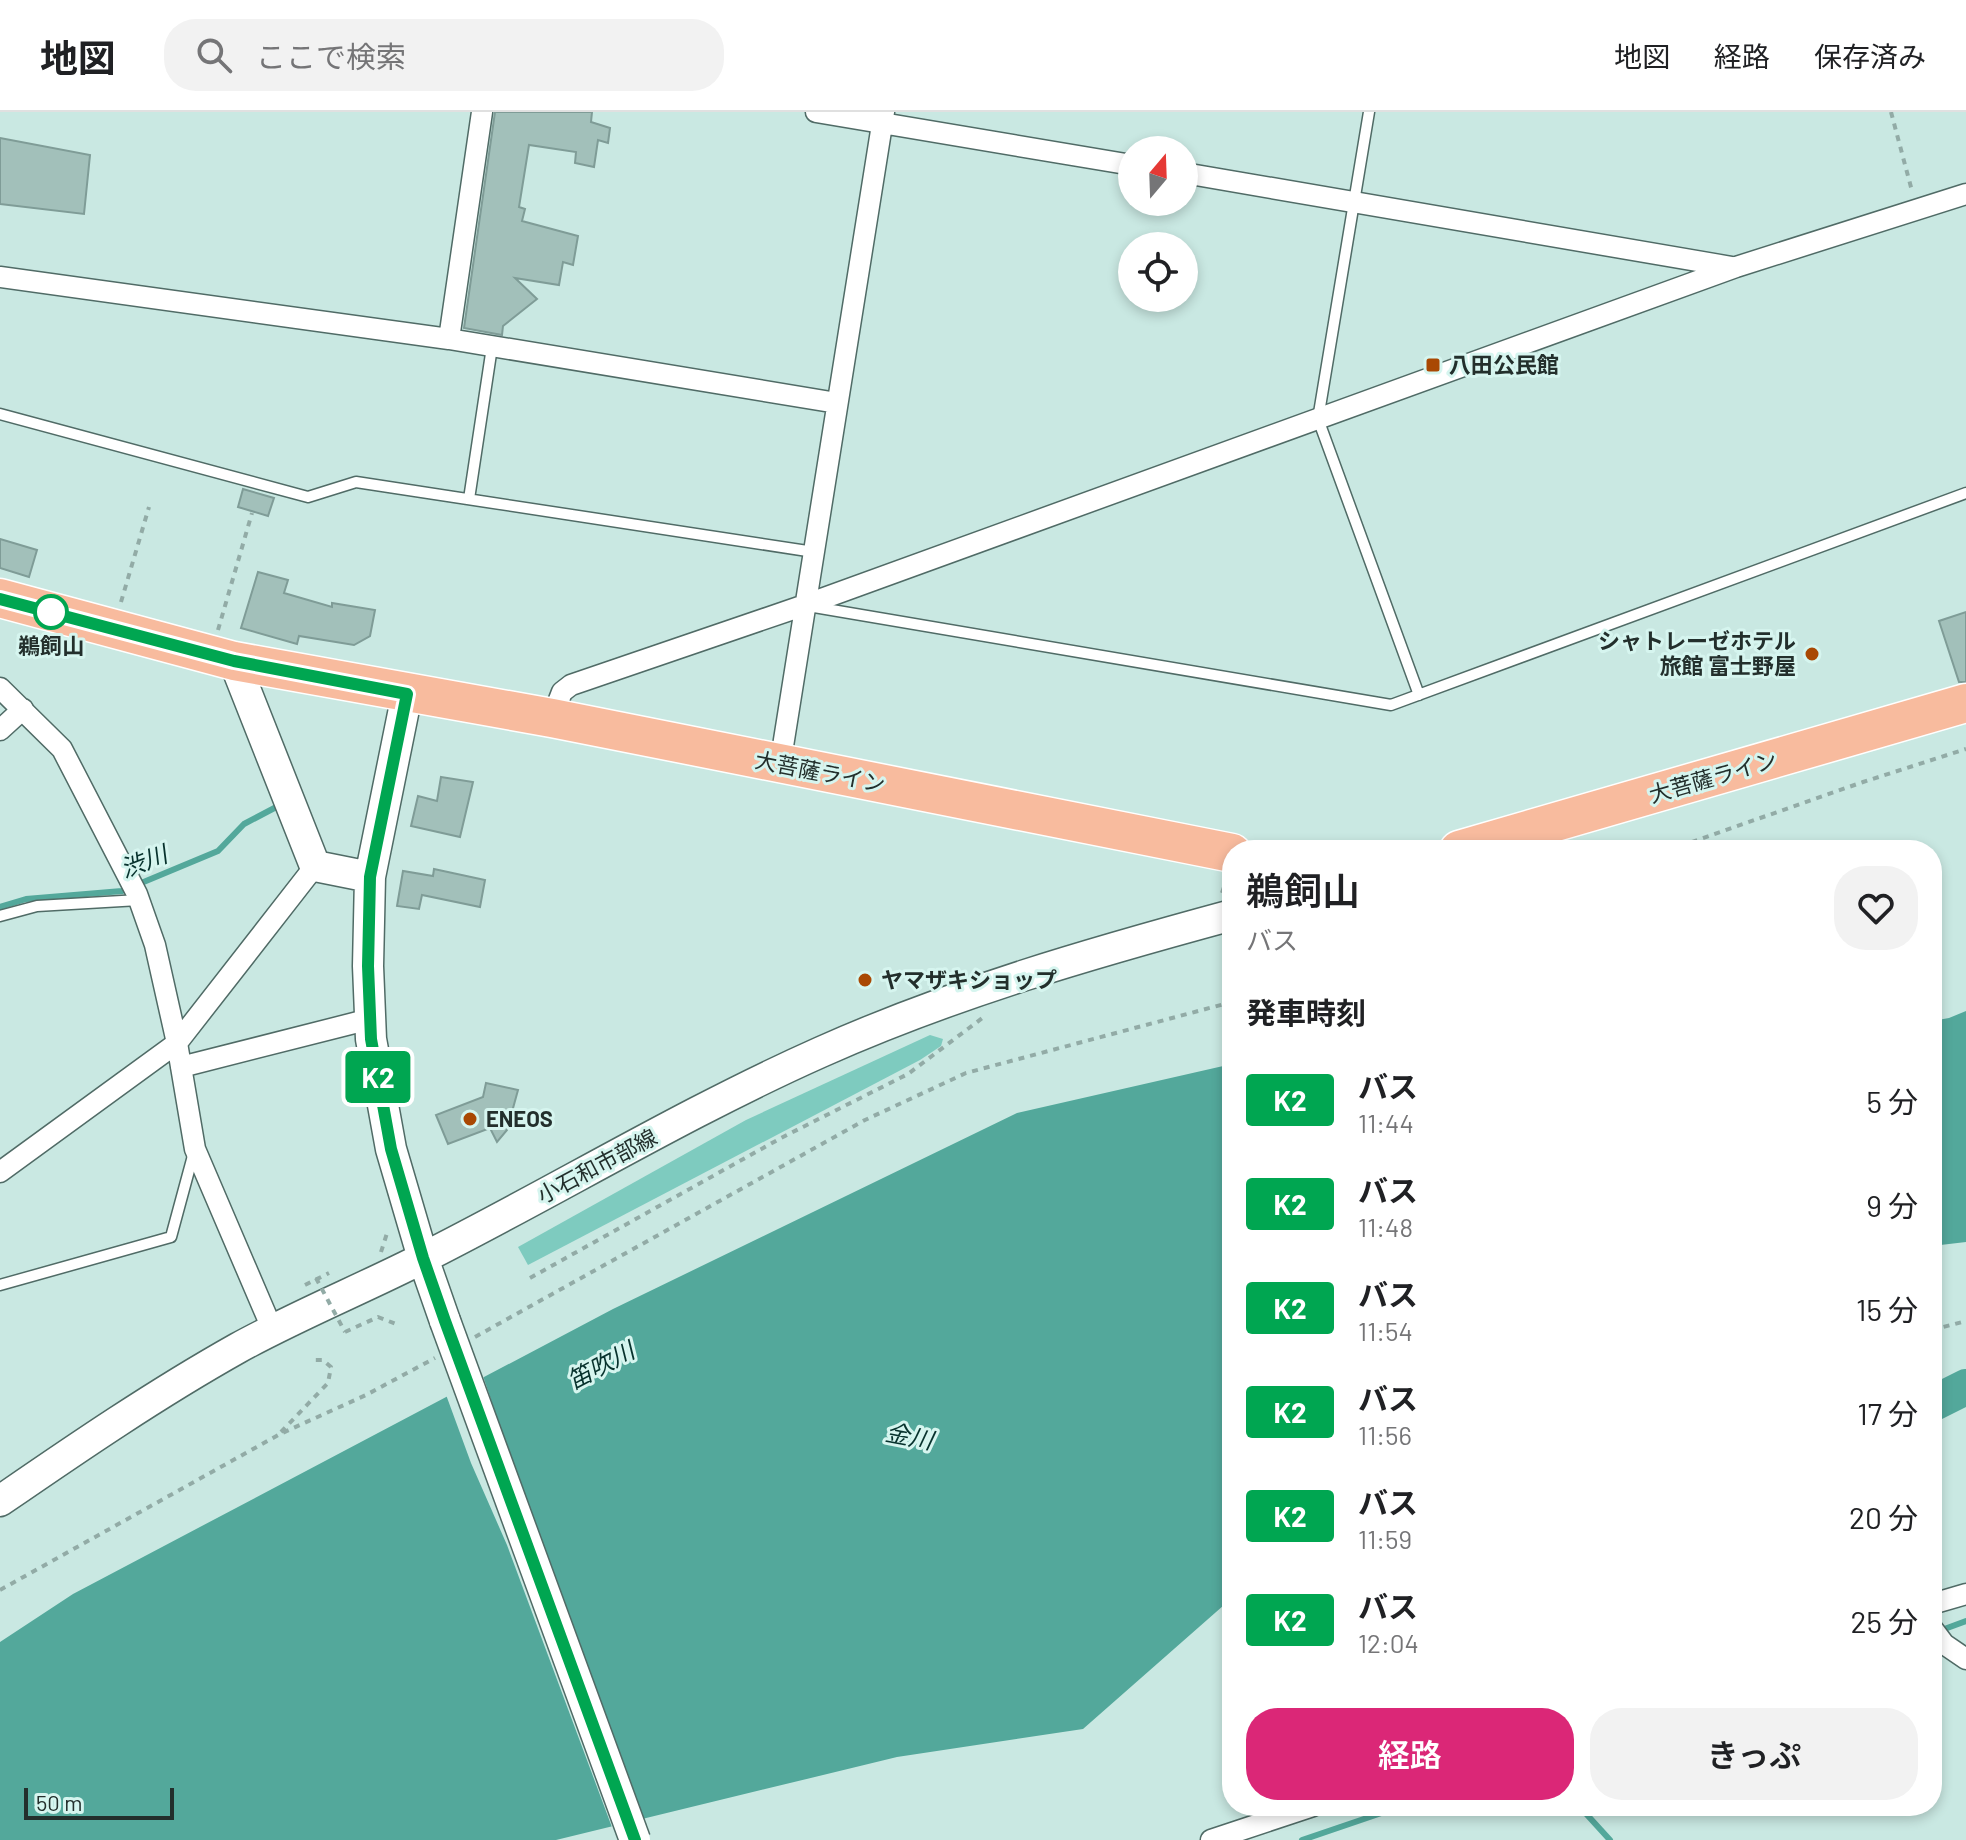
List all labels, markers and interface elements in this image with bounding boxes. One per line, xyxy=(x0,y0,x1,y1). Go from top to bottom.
search box xyxy=(164,19,724,91)
icon: search xyxy=(192,33,236,77)
text: 地図 xyxy=(40,34,116,80)
text: ここで検索 xyxy=(256,38,406,74)
text: 地図 xyxy=(1614,39,1670,73)
text: 経路 xyxy=(1714,39,1770,73)
text: 保存済み xyxy=(1814,39,1926,73)
north arrow xyxy=(1118,136,1198,216)
map controls xyxy=(1118,136,1198,312)
button: locate xyxy=(1118,232,1198,312)
place label: 八田公民館 xyxy=(1449,351,1559,377)
marker: 八田公民館 xyxy=(1424,356,1442,374)
marker: 鵜飼山 xyxy=(34,595,68,629)
place label: シャトレーゼホテル 旅館 富士野屋 xyxy=(1598,627,1796,678)
place label: 鵜飼山 xyxy=(18,632,84,658)
marker: シャトレーゼホテル 旅館 富士野屋 xyxy=(1803,645,1821,663)
street label: 大菩薩ライン xyxy=(1646,745,1780,807)
street label: 大菩薩ライン xyxy=(753,746,887,796)
water label: 渋川 xyxy=(116,837,174,883)
button: heart xyxy=(1834,866,1918,950)
text: 鵜飼山 xyxy=(1246,867,1360,913)
text: バス xyxy=(1246,924,1298,955)
place label: ヤマザキショップ xyxy=(881,966,1057,992)
marker: ヤマザキショップ xyxy=(856,971,874,989)
text: 発車時刻 xyxy=(1246,994,1366,1030)
line badge: K2 xyxy=(342,1051,414,1103)
text: K2 xyxy=(361,1060,395,1094)
text: バス xyxy=(1358,1068,1418,1104)
text: K2 xyxy=(1273,1083,1307,1117)
text: 5 分 xyxy=(1867,1083,1918,1119)
place label: ENEOS xyxy=(486,1105,553,1131)
text: 11:44 xyxy=(1358,1107,1414,1138)
marker: ENEOS xyxy=(461,1110,479,1128)
street label: 小石和市部線 xyxy=(532,1123,661,1208)
text: バス xyxy=(1358,1172,1418,1208)
text: K2 xyxy=(1273,1187,1307,1221)
text: 9 分 xyxy=(1866,1187,1918,1223)
text: 11:48 xyxy=(1358,1211,1413,1242)
text: バス xyxy=(1358,1276,1418,1312)
text: K2 xyxy=(1273,1291,1307,1325)
text: 15 分 xyxy=(1856,1291,1918,1327)
text: 11:54 xyxy=(1358,1315,1413,1346)
water label: 笛吹川 xyxy=(562,1334,642,1394)
text: バス xyxy=(1358,1380,1418,1416)
text: K2 xyxy=(1273,1395,1307,1429)
text: 17 分 xyxy=(1857,1395,1918,1431)
water label: 金川 xyxy=(883,1417,939,1455)
text: 11:56 xyxy=(1358,1419,1412,1450)
text: バス xyxy=(1358,1484,1418,1520)
text: K2 xyxy=(1273,1499,1307,1533)
text: 20 分 xyxy=(1849,1499,1918,1535)
text: 11:59 xyxy=(1358,1523,1412,1554)
text: バス xyxy=(1358,1588,1418,1624)
text: K2 xyxy=(1273,1603,1307,1637)
text: 25 分 xyxy=(1851,1603,1918,1639)
text: 12:04 xyxy=(1358,1627,1419,1658)
button: 経路 xyxy=(1246,1708,1574,1800)
button: きっぷ xyxy=(1590,1708,1918,1800)
scale bar xyxy=(24,1784,174,1820)
text: 50 m xyxy=(36,1789,82,1815)

